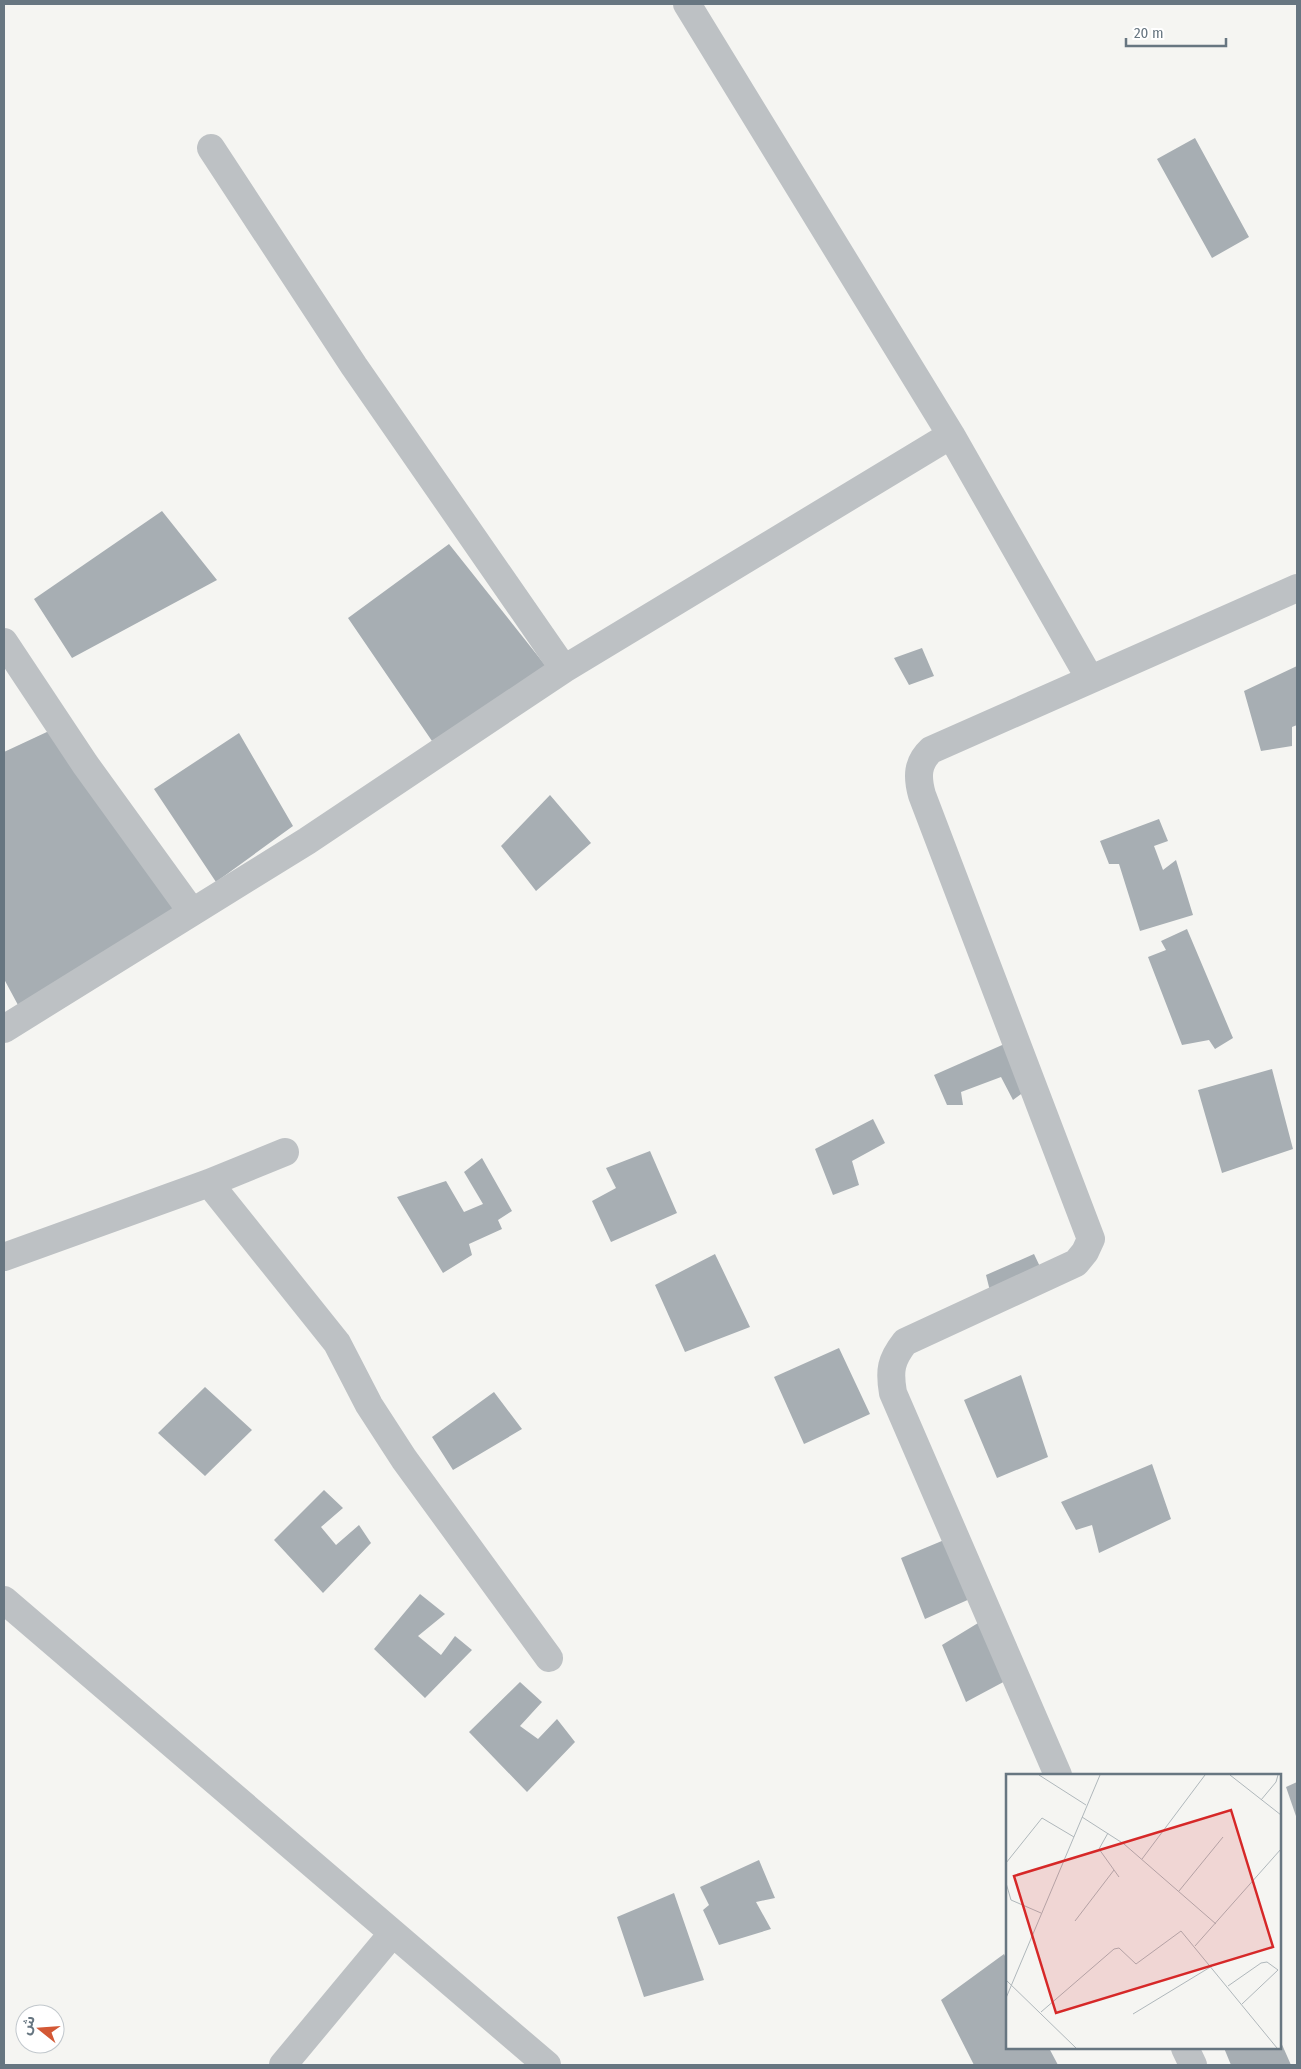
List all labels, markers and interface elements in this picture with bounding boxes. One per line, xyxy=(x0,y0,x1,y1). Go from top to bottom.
scale bar xyxy=(1126,15,1226,47)
text: 20 m xyxy=(1134,24,1164,42)
inset map xyxy=(1006,1774,1281,2049)
north arrow xyxy=(15,2004,65,2054)
text: ش xyxy=(17,2014,39,2037)

